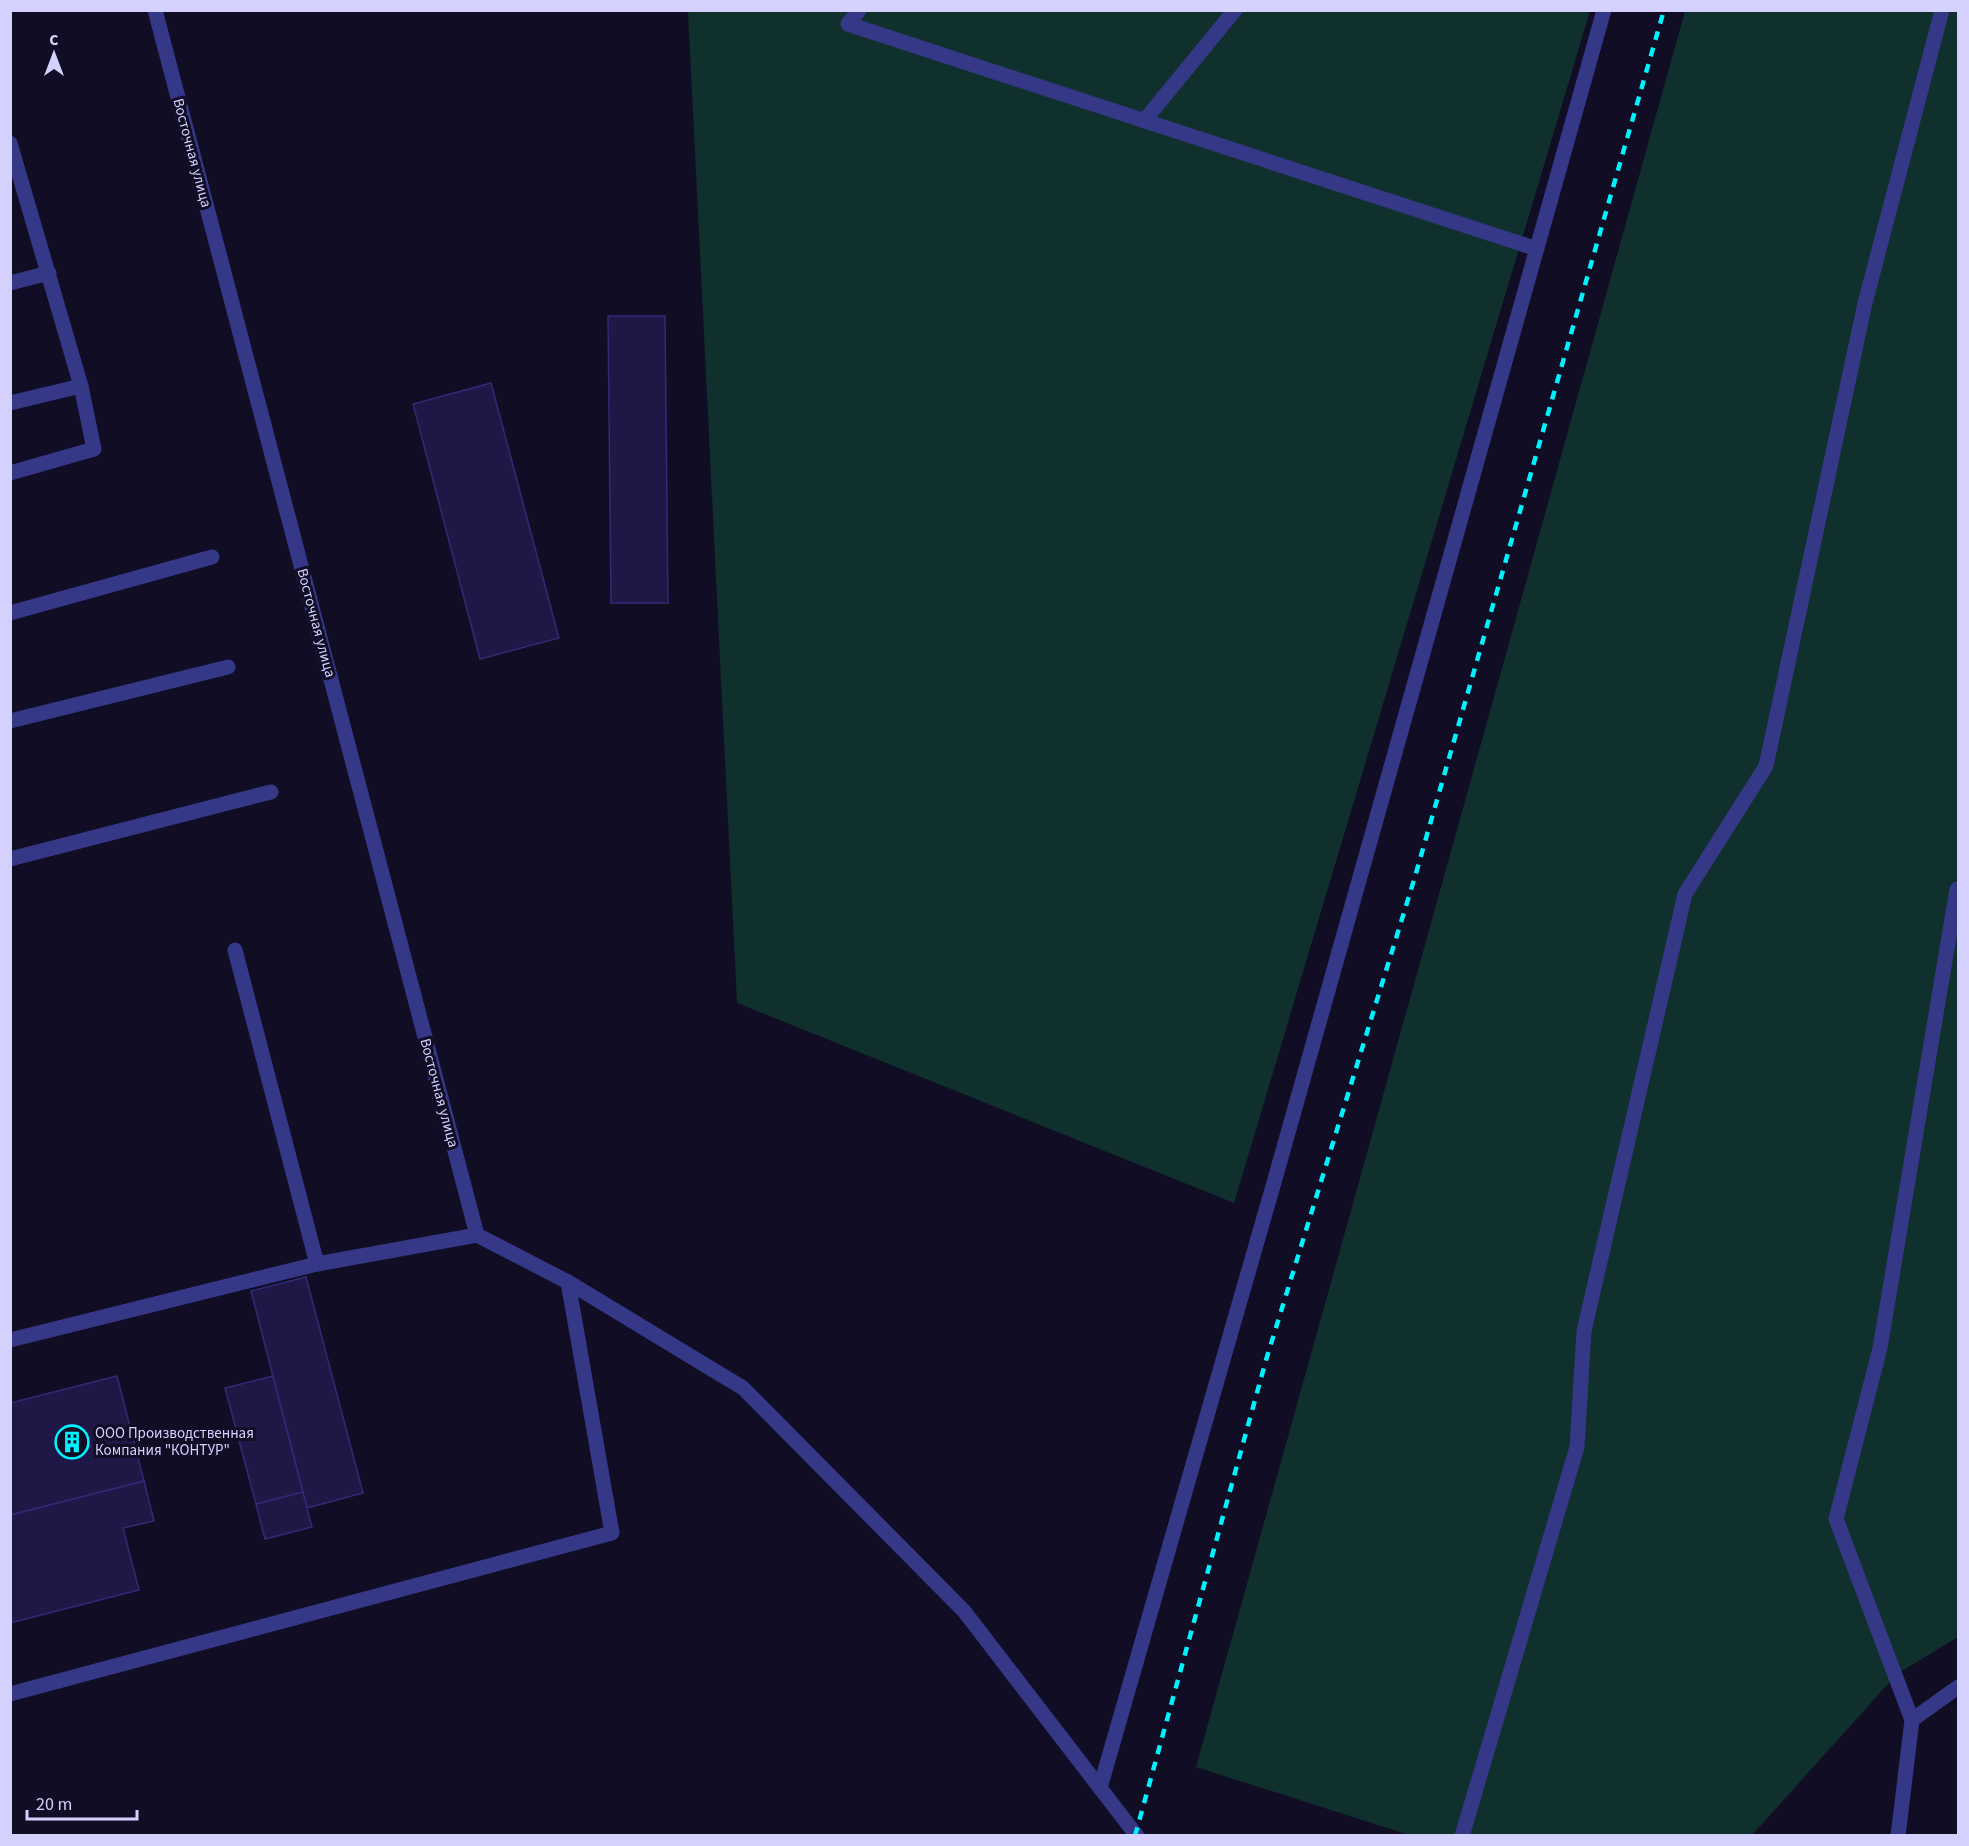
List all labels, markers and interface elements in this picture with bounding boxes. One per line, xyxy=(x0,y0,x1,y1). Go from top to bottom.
north arrow xyxy=(24,24,84,84)
text: С xyxy=(49,29,59,51)
street label: Восточная улица xyxy=(167,96,217,210)
street label: Восточная улица xyxy=(291,566,341,680)
street label: Восточная улица xyxy=(414,1036,464,1150)
place label: ООО Производственная Компания "КОНТУР" xyxy=(95,1423,254,1461)
building icon: ООО Производственная Компания "КОНТУР" xyxy=(54,1424,90,1460)
scale bar xyxy=(27,1783,136,1821)
text: 20 m xyxy=(36,1792,72,1817)

